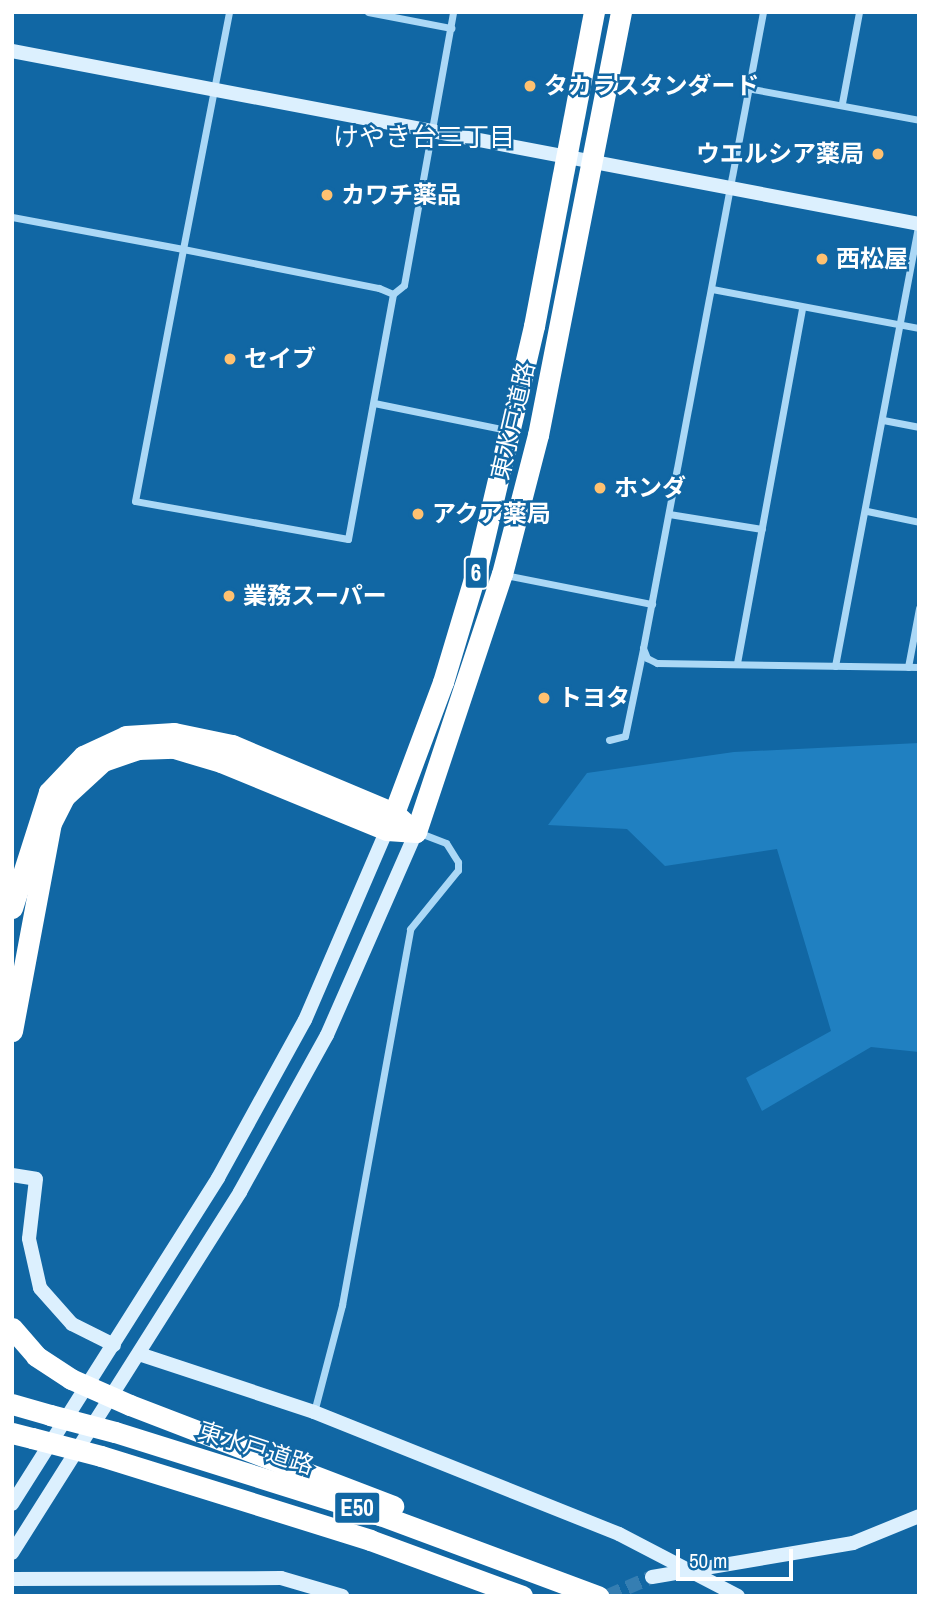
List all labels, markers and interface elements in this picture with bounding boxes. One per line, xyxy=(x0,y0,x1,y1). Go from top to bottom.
place label: タカラスタンダード xyxy=(544,72,760,100)
marker: タカラスタンダード xyxy=(522,78,538,94)
district label: けやき台三丁目 xyxy=(333,121,515,153)
place label: ウエルシア薬局 xyxy=(696,140,864,168)
marker: ウエルシア薬局 xyxy=(870,146,886,162)
place label: カワチ薬品 xyxy=(341,181,461,209)
marker: カワチ薬品 xyxy=(319,187,335,203)
place label: 西松屋 xyxy=(836,245,908,273)
marker: 西松屋 xyxy=(814,251,830,267)
place label: セイブ xyxy=(244,345,316,373)
marker: セイブ xyxy=(222,351,238,367)
street label: 東水戸道路 xyxy=(485,359,541,483)
place label: ホンダ xyxy=(614,474,686,502)
marker: ホンダ xyxy=(592,480,608,496)
place label: アクア薬局 xyxy=(432,500,552,528)
marker: アクア薬局 xyxy=(410,506,426,522)
road number: 6 xyxy=(464,554,488,593)
place label: 業務スーパー xyxy=(243,582,387,610)
marker: 業務スーパー xyxy=(221,588,237,604)
place label: トヨタ xyxy=(558,684,630,712)
marker: トヨタ xyxy=(536,690,552,706)
street label: 東水戸道路 xyxy=(194,1416,318,1480)
road number: E50 xyxy=(332,1488,382,1527)
scale bar xyxy=(679,1534,796,1578)
text: 50 m xyxy=(689,1546,727,1575)

